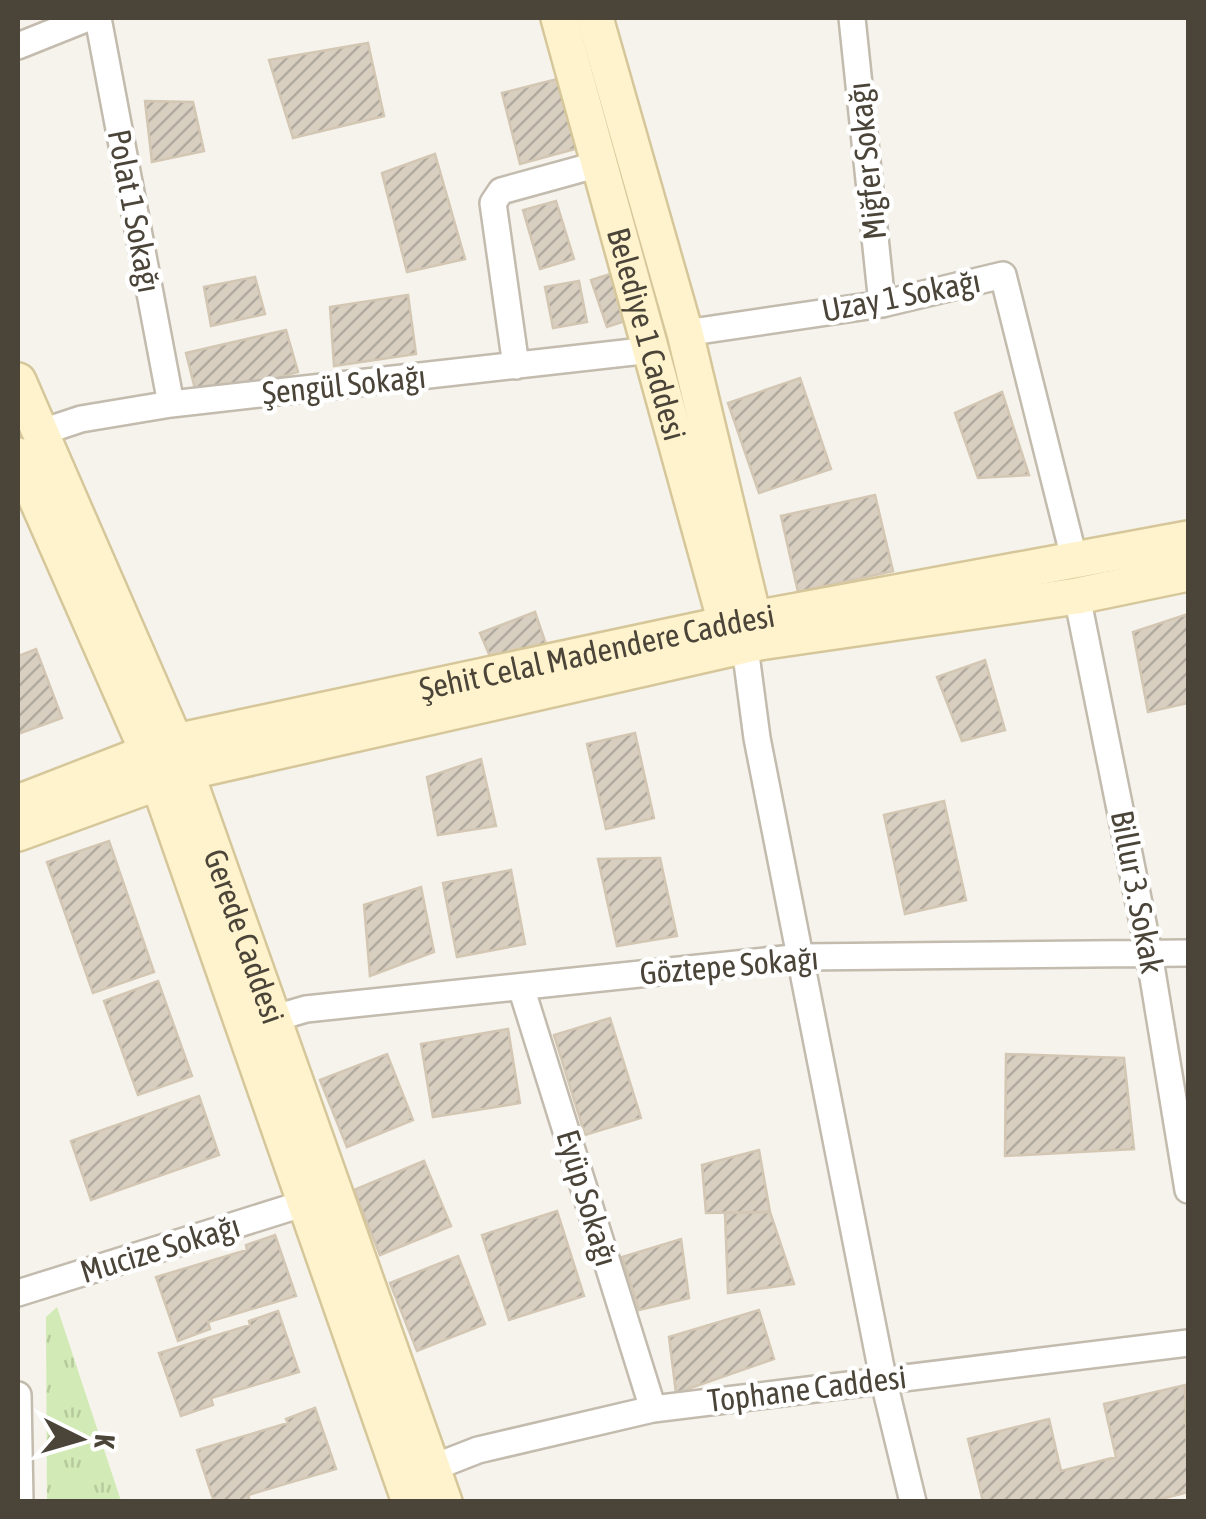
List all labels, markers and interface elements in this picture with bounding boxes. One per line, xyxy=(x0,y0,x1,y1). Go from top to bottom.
street label: Miğfer Sokağı xyxy=(840,80,893,242)
street label: Polat 1 Sokağı xyxy=(101,126,168,296)
street label: Belediye 1 Caddesi xyxy=(600,224,694,444)
street label: Uzay 1 Sokağı xyxy=(818,262,983,329)
street label: Şengül Sokağı xyxy=(260,358,428,411)
street label: Şehit Celal Madendere Caddesi xyxy=(416,597,778,707)
street label: Billur 3. Sokak xyxy=(1104,807,1171,977)
street label: Gerede Caddesi xyxy=(196,844,292,1028)
street label: Göztepe Sokağı xyxy=(638,939,820,992)
street label: Eyüp Sokağı xyxy=(549,1125,626,1270)
street label: Mucize Sokağı xyxy=(76,1207,244,1290)
street label: Tophane Caddesi xyxy=(705,1358,908,1419)
north arrow xyxy=(30,1389,130,1489)
text: K xyxy=(88,1433,121,1450)

